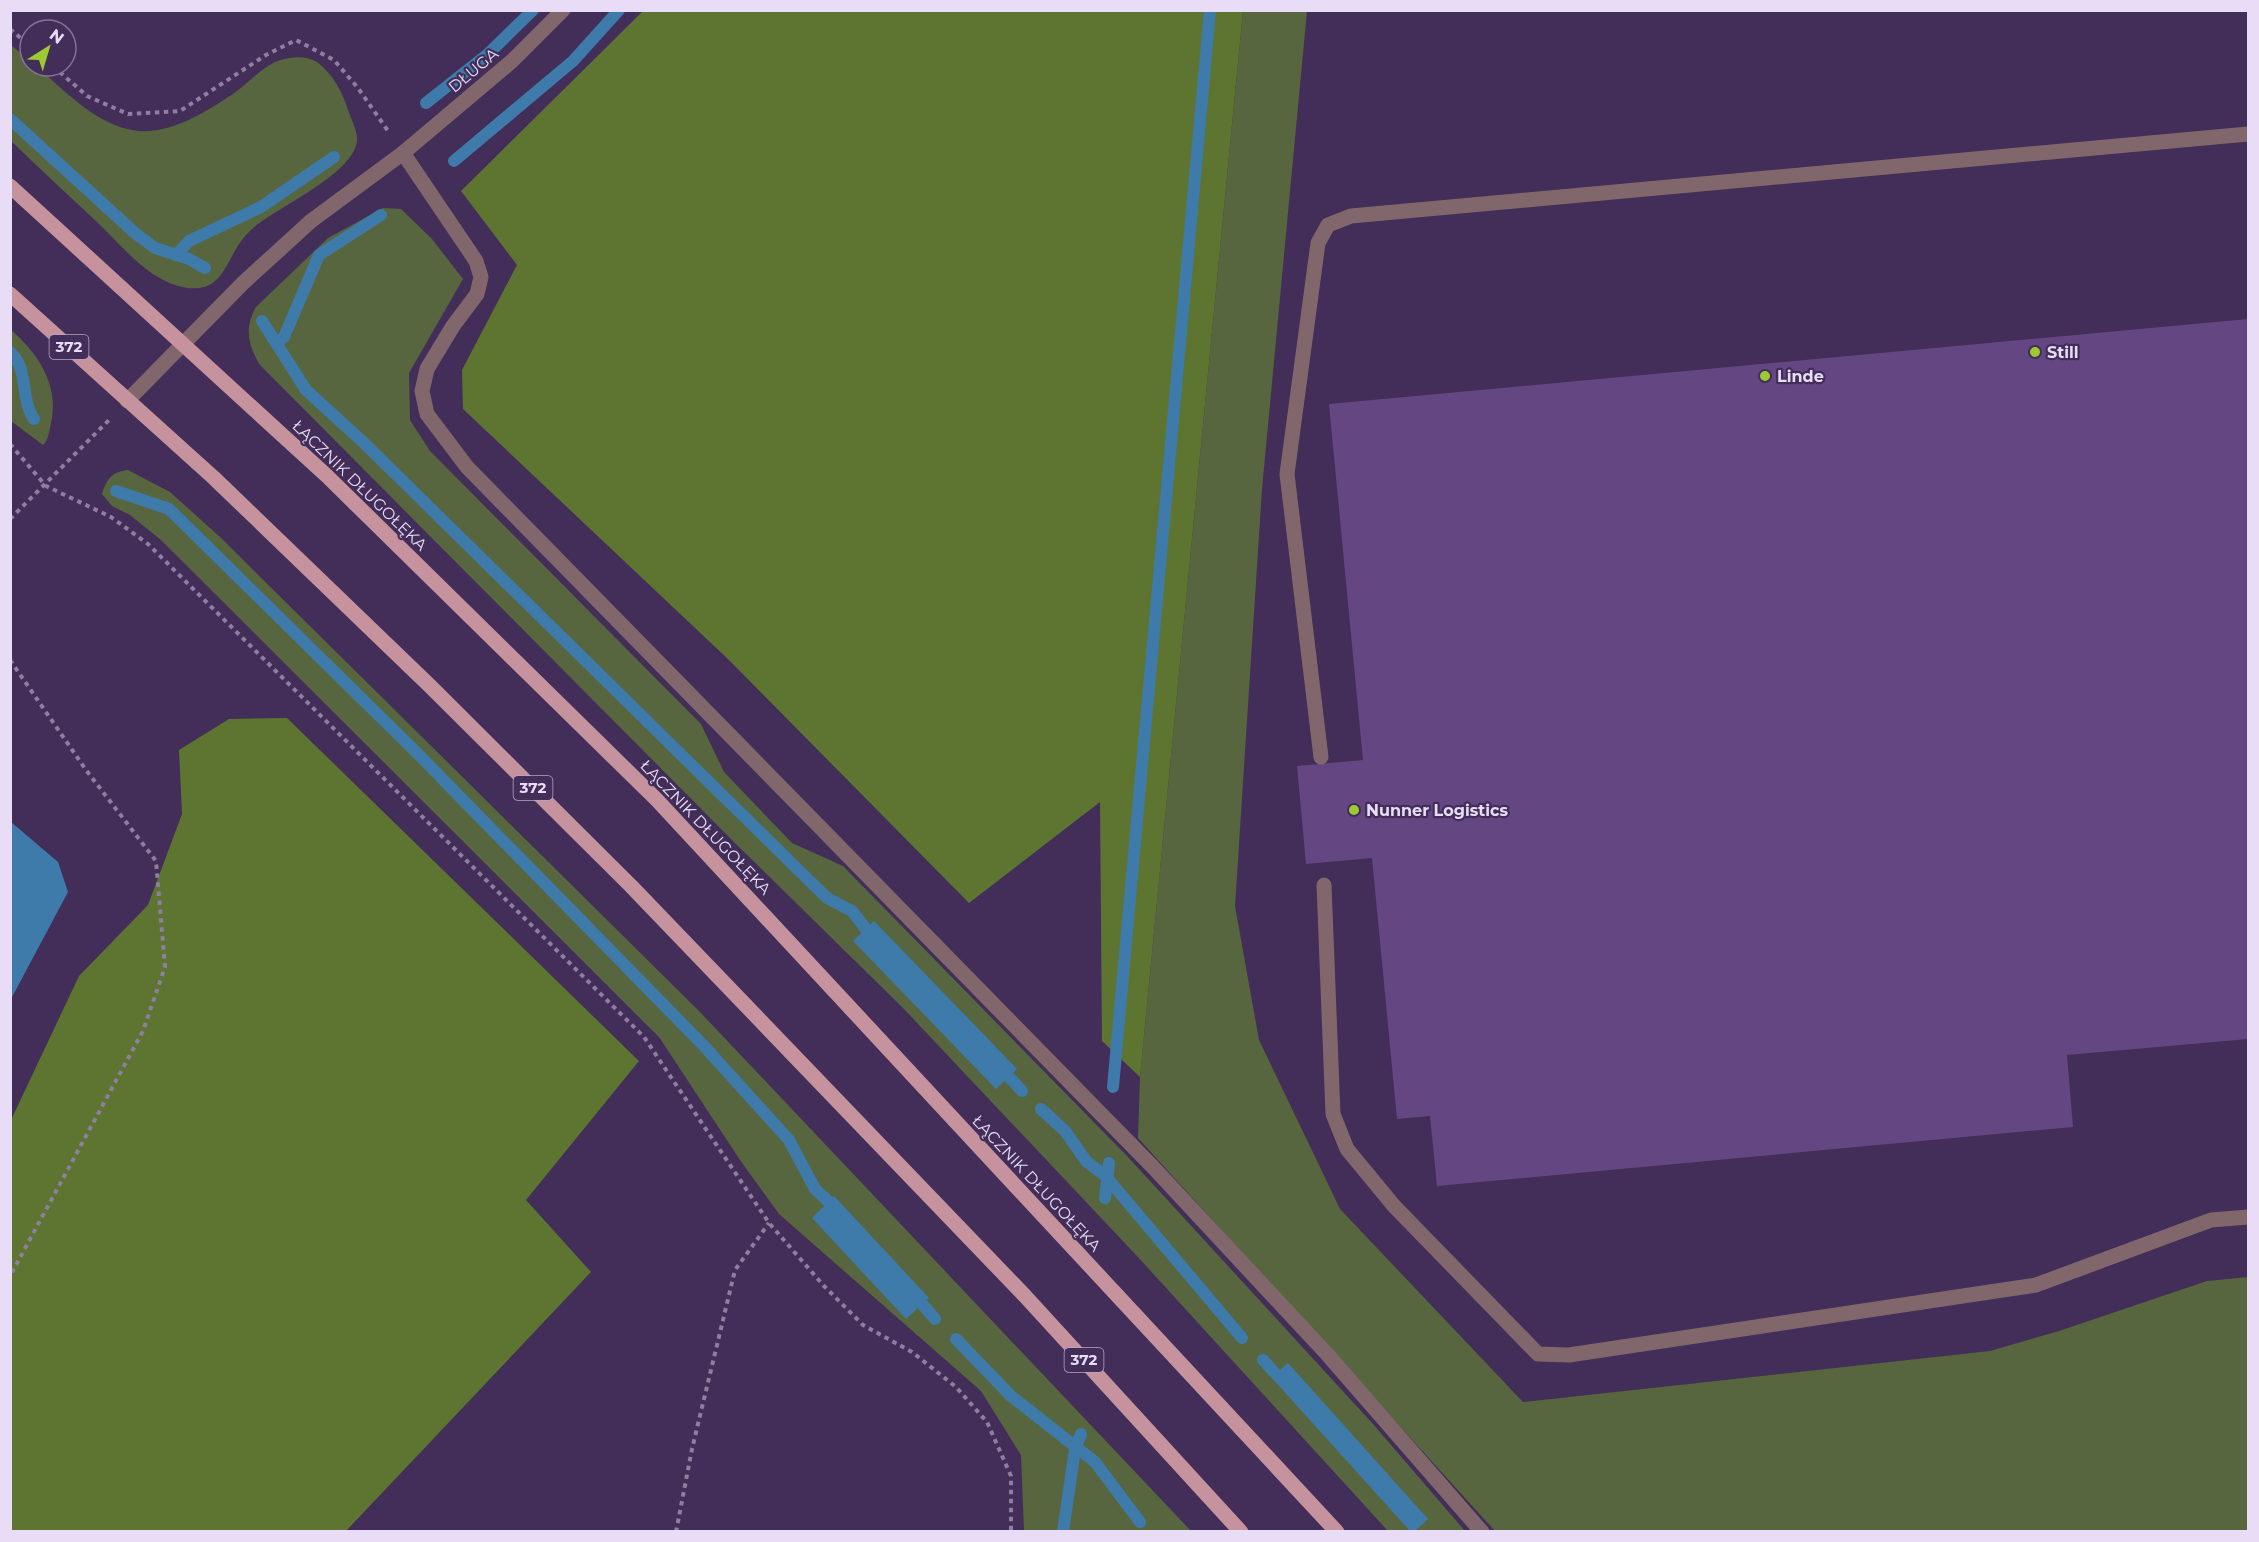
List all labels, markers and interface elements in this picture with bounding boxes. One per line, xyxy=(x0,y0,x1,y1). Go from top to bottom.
north arrow xyxy=(18,18,78,78)
text: N xyxy=(46,25,68,48)
street label: DŁUGA xyxy=(445,44,502,97)
road number: 372 xyxy=(50,335,88,359)
place label: Still xyxy=(2047,343,2079,362)
marker: Still xyxy=(2028,345,2042,359)
place label: Linde xyxy=(1777,367,1824,386)
marker: Linde xyxy=(1758,369,1772,383)
street label: ŁĄCZNIK DŁUGOŁĘKA xyxy=(288,416,431,555)
street label: ŁĄCZNIK DŁUGOŁĘKA xyxy=(636,756,775,899)
road number: 372 xyxy=(514,776,552,800)
place label: Nunner Logistics xyxy=(1366,801,1508,820)
marker: Nunner Logistics xyxy=(1347,803,1361,817)
street label: ŁĄCZNIK DŁUGOŁĘKA xyxy=(968,1111,1105,1256)
road number: 372 xyxy=(1064,1348,1104,1372)

